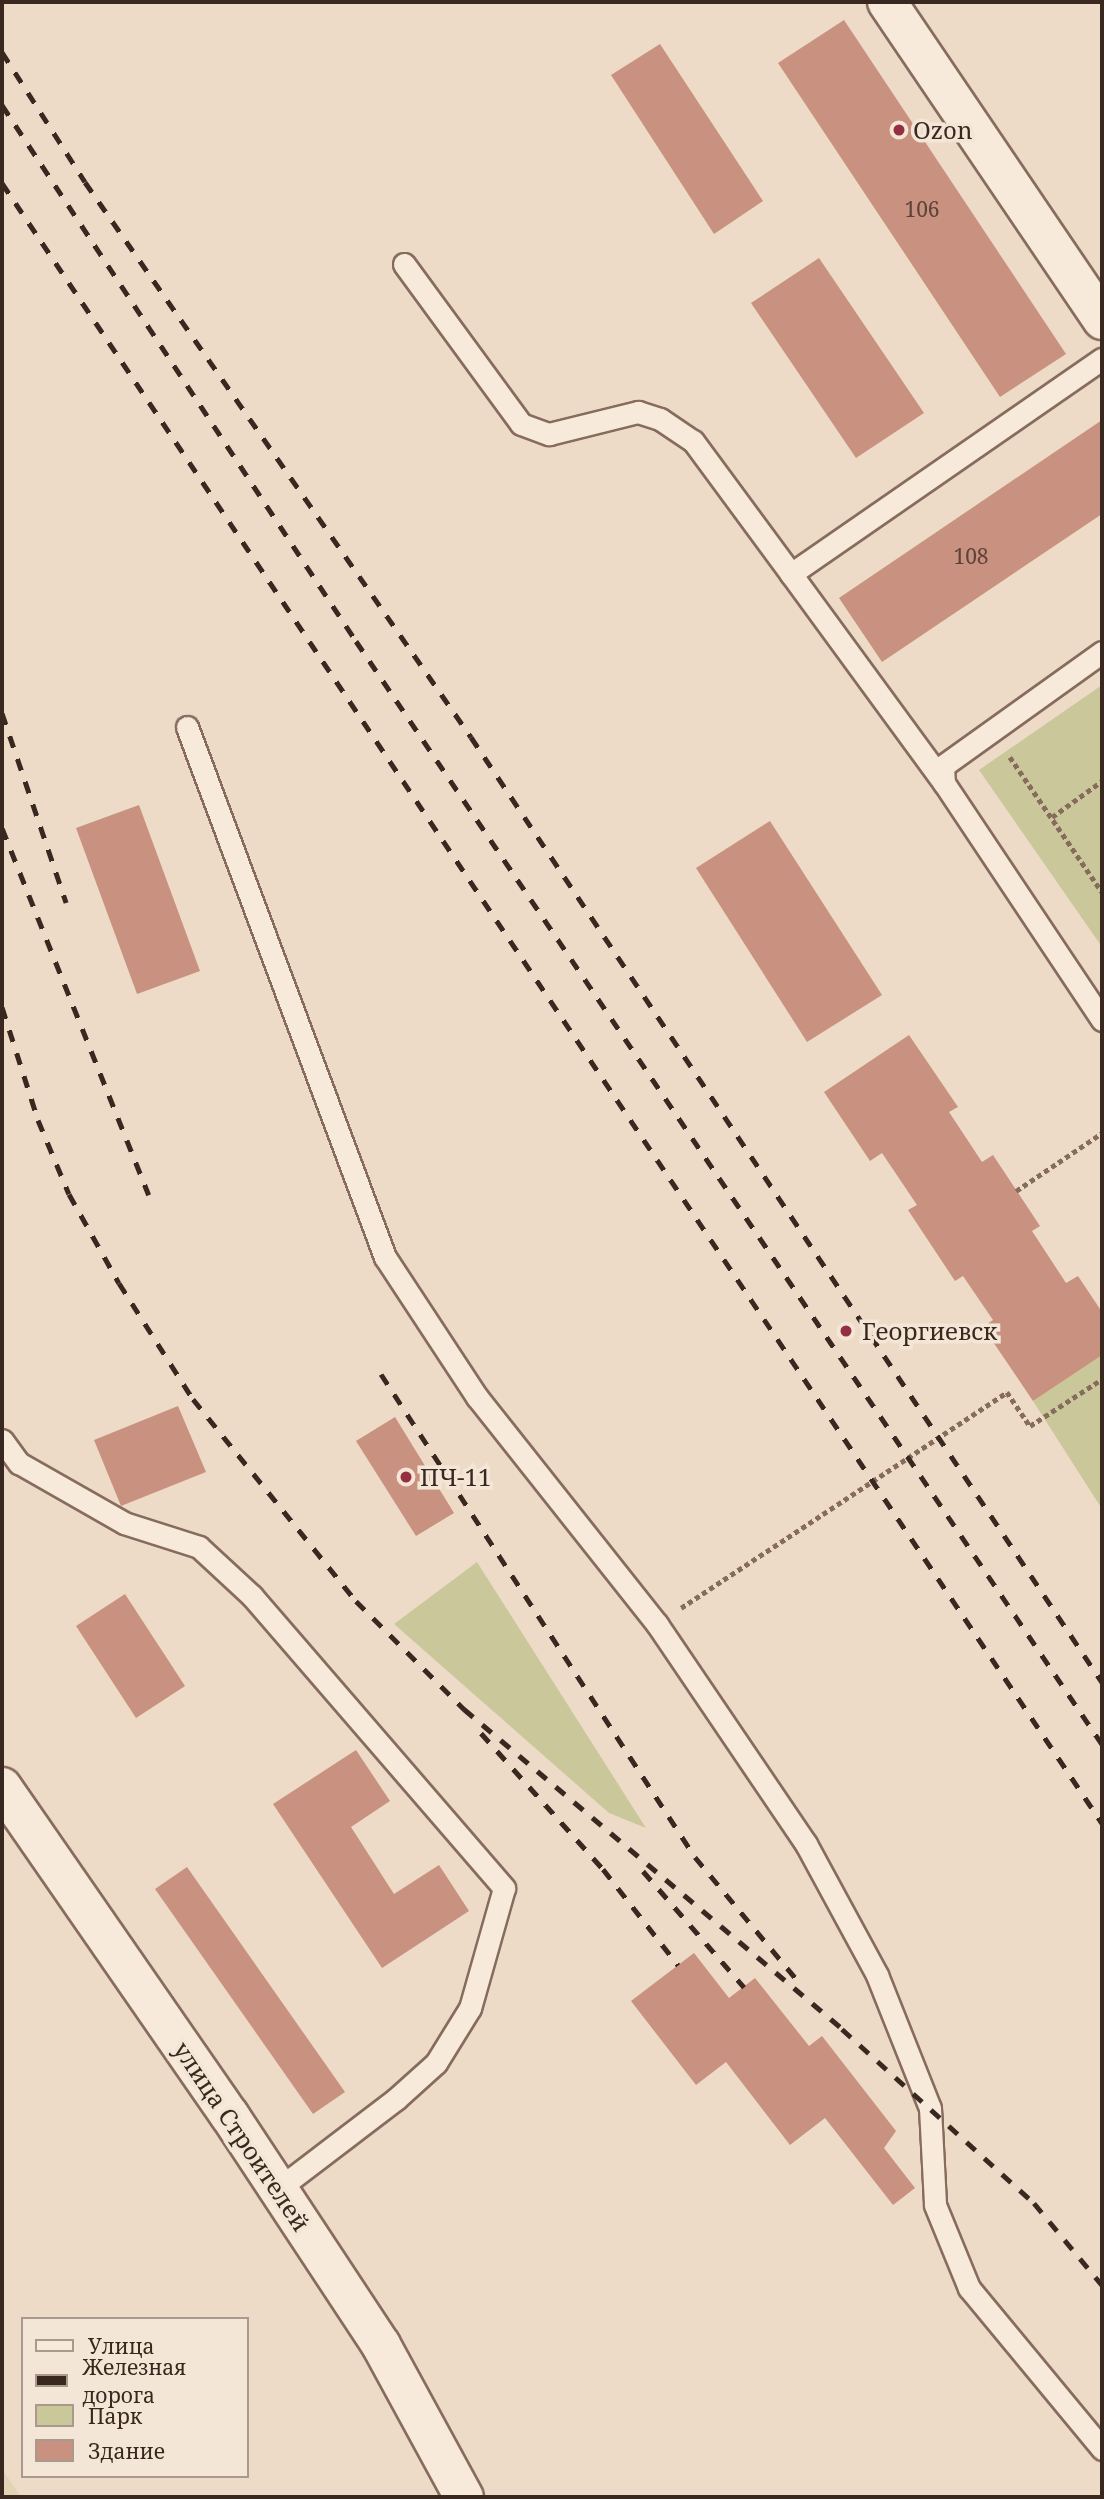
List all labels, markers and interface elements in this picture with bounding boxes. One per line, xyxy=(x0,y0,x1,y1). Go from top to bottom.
place label: Ozon xyxy=(913,116,972,144)
marker: Ozon xyxy=(891,122,907,138)
house number: 106 xyxy=(904,196,940,222)
house number: 108 xyxy=(953,543,989,569)
place label: Георгиевск xyxy=(862,1317,997,1345)
marker: Георгиевск xyxy=(836,1321,856,1341)
place label: ПЧ-11 xyxy=(420,1463,491,1491)
marker: ПЧ-11 xyxy=(398,1469,414,1485)
street label: улица Строителей xyxy=(168,2036,316,2236)
legend xyxy=(21,2317,248,2478)
text: Улица xyxy=(88,2332,155,2360)
text: Железная дорога xyxy=(82,2353,186,2409)
text: Парк xyxy=(88,2402,142,2430)
text: Здание xyxy=(88,2437,165,2465)

